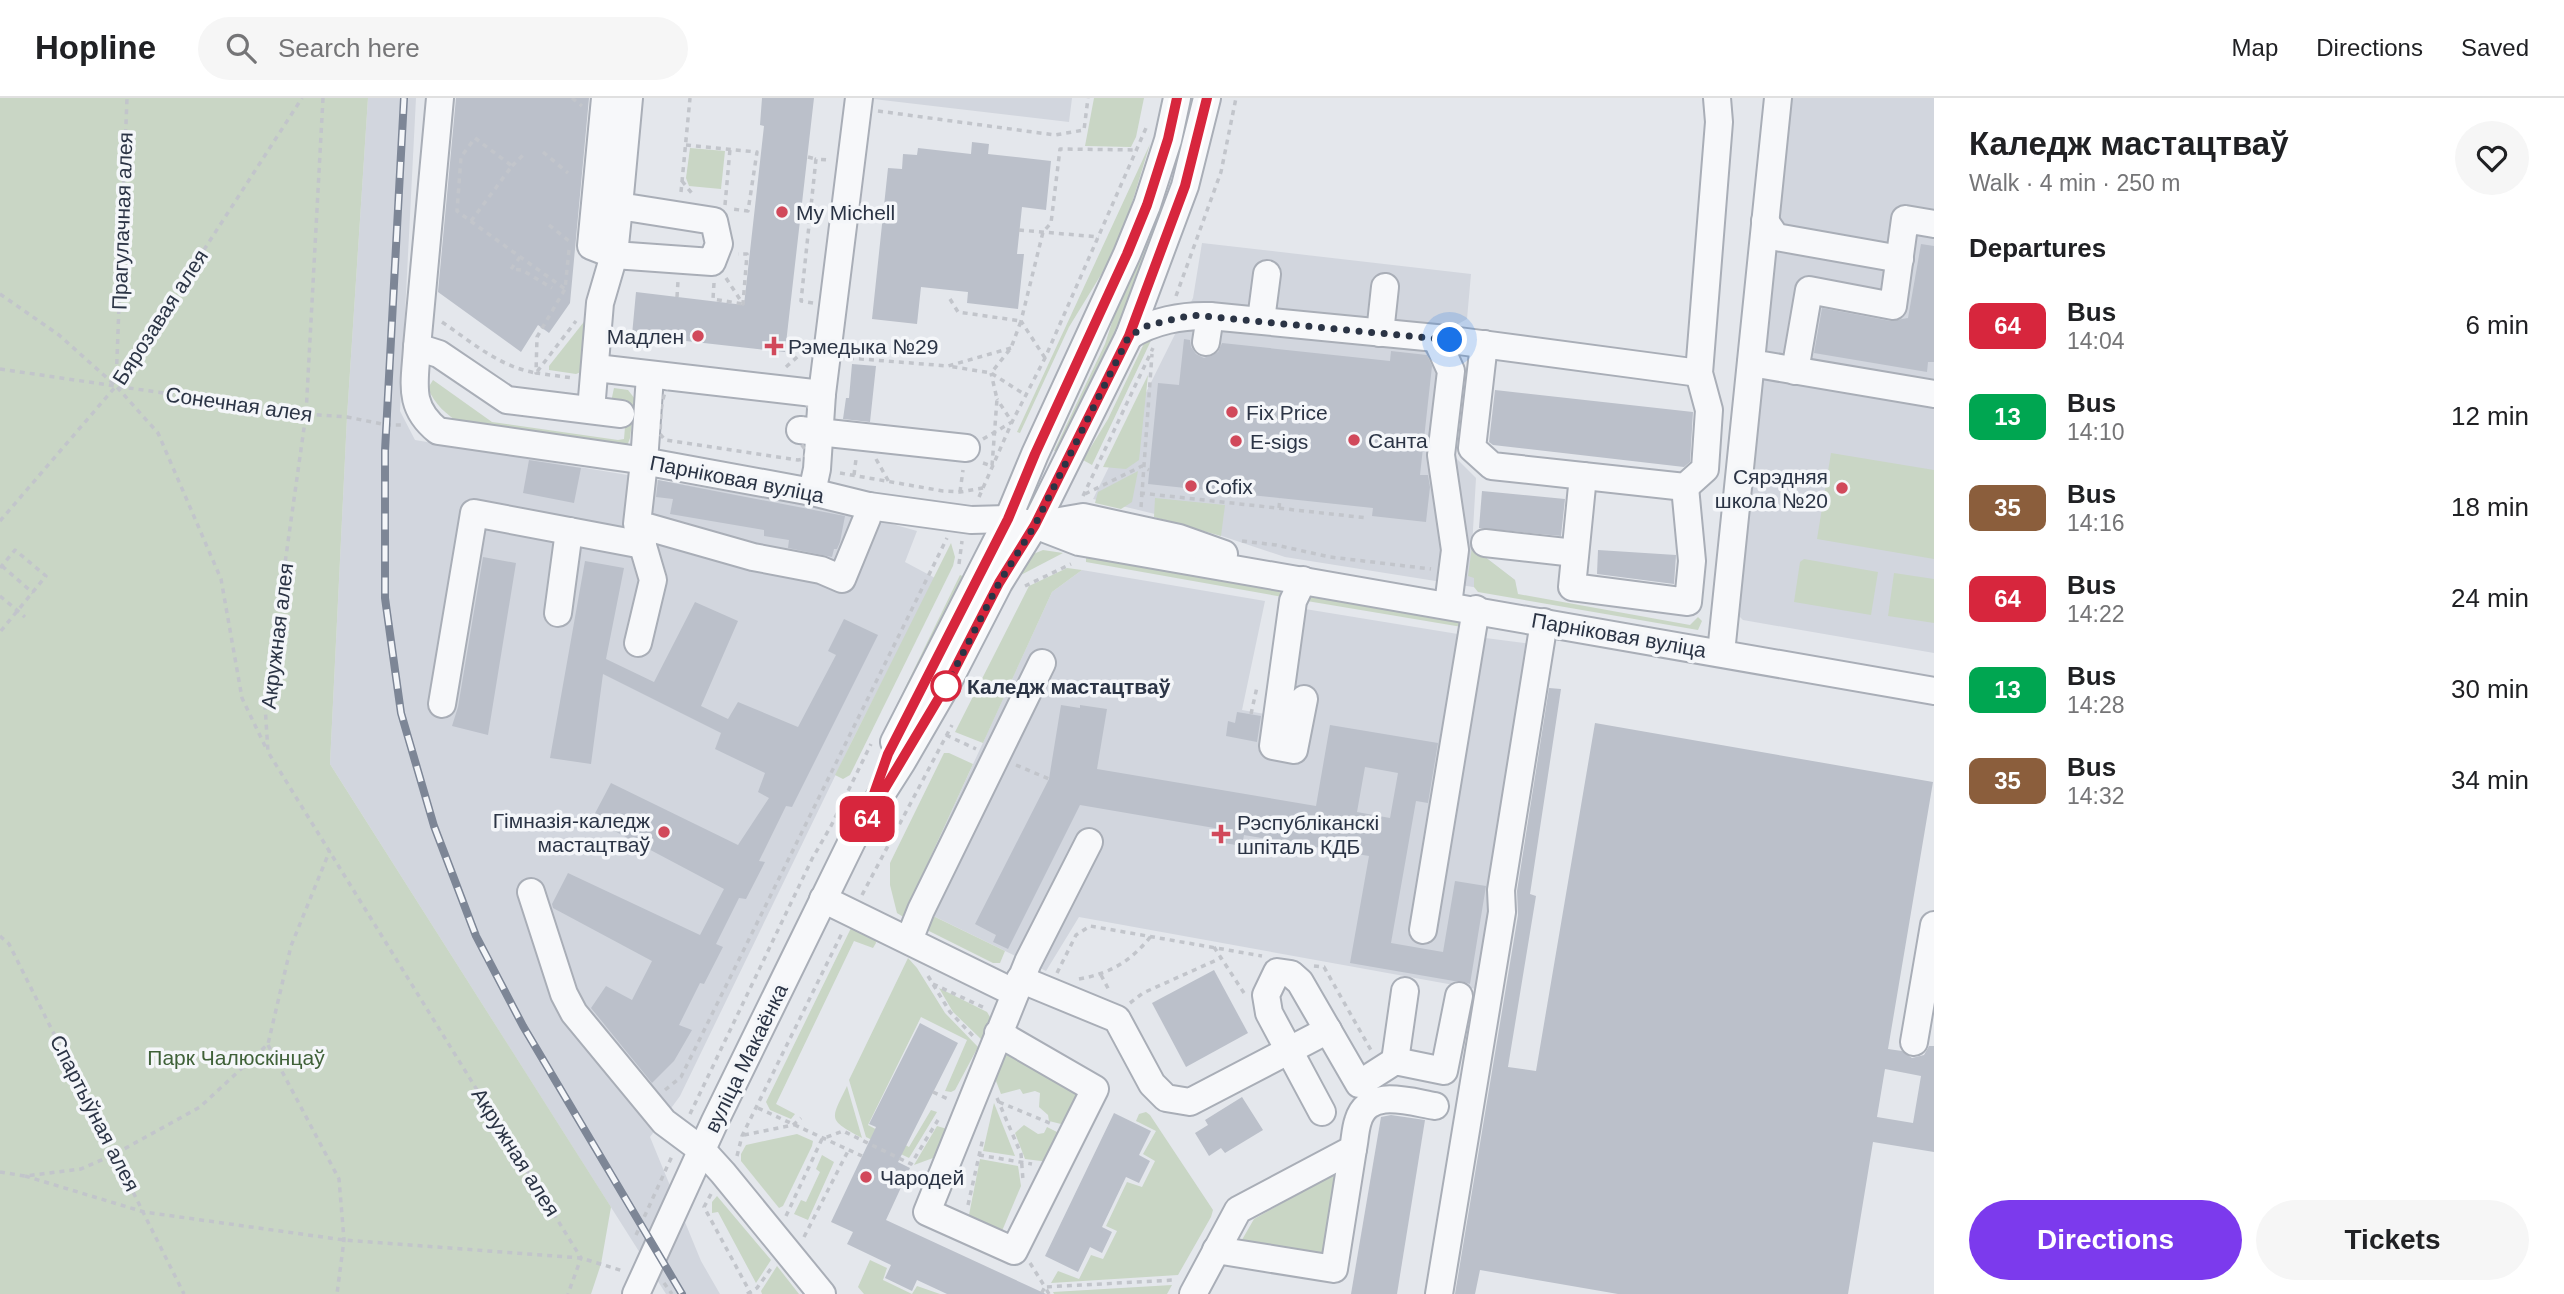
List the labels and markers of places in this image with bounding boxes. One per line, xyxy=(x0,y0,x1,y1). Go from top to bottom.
place label: My Michell xyxy=(796,201,895,224)
marker: My Michell xyxy=(774,204,790,220)
place label: Мадлен xyxy=(607,325,684,348)
marker: Мадлен xyxy=(690,328,706,344)
place label: Рэмедыка №29 xyxy=(788,335,938,358)
marker: Рэмедыка №29 xyxy=(766,338,782,354)
place label: Fix Price xyxy=(1246,401,1328,424)
marker: Fix Price xyxy=(1224,404,1240,420)
place label: Санта xyxy=(1368,429,1428,452)
place label: E-sigs xyxy=(1250,430,1308,453)
marker: Санта xyxy=(1346,432,1362,448)
marker: E-sigs xyxy=(1228,433,1244,449)
place label: Сярэдняя школа №20 xyxy=(1715,465,1828,512)
place label: Cofix xyxy=(1205,475,1253,498)
marker: Cofix xyxy=(1183,478,1199,494)
marker: Сярэдняя школа №20 xyxy=(1834,480,1850,496)
marker: Каледж мастацтваў xyxy=(931,671,961,701)
place label: Каледж мастацтваў xyxy=(967,675,1171,698)
place label: Гімназія-каледж мастацтваў xyxy=(493,809,650,856)
place label: Рэспубліканскі шпіталь КДБ xyxy=(1237,811,1379,858)
marker: Гімназія-каледж мастацтваў xyxy=(656,824,672,840)
marker: Рэспубліканскі шпіталь КДБ xyxy=(1211,824,1231,844)
place label: Чародей xyxy=(880,1166,964,1189)
marker: Чародей xyxy=(858,1169,874,1185)

